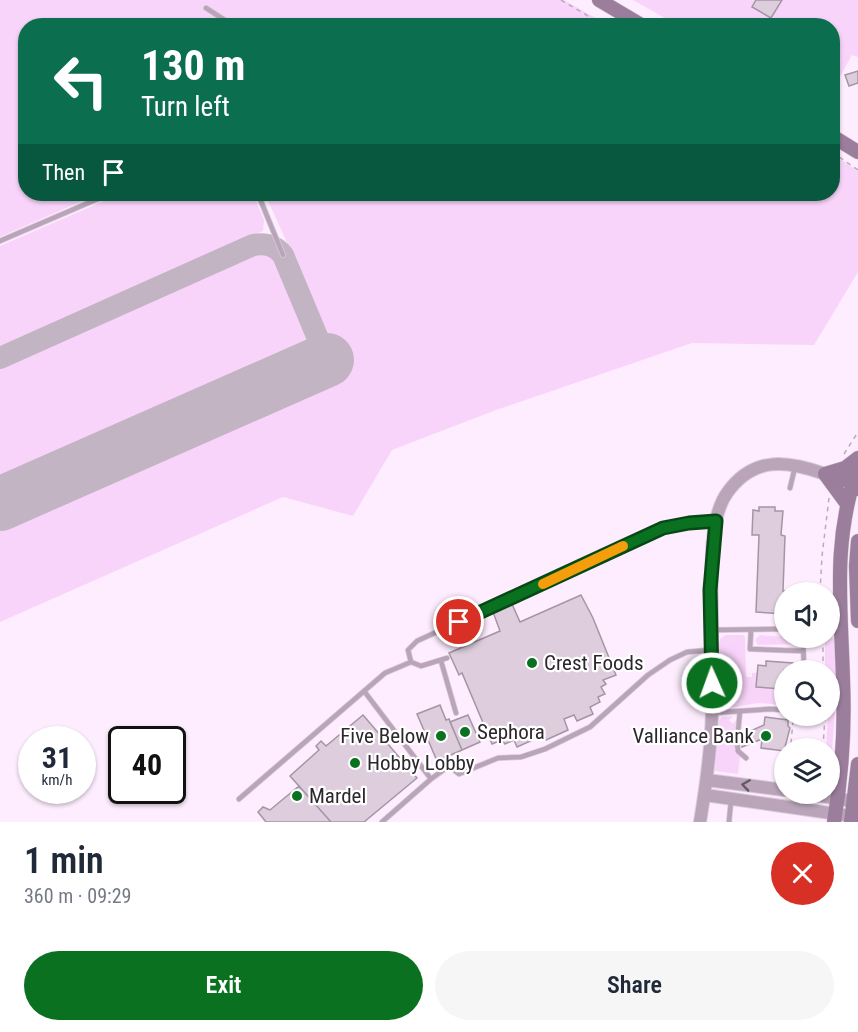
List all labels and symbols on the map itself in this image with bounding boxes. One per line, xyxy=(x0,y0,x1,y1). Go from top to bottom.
pin xyxy=(433,596,484,647)
place label: Crest Foods xyxy=(544,651,644,675)
position arrow xyxy=(680,651,744,715)
marker: Crest Foods xyxy=(525,656,539,670)
place label: Sephora xyxy=(477,720,545,744)
place label: Five Below xyxy=(340,724,429,748)
place label: Valliance Bank xyxy=(632,724,755,748)
marker: Sephora xyxy=(458,725,472,739)
speed limit sign: 40 xyxy=(108,726,186,804)
marker: Five Below xyxy=(434,729,448,743)
marker: Valliance Bank xyxy=(759,729,773,743)
place label: Hobby Lobby xyxy=(367,751,475,775)
marker: Hobby Lobby xyxy=(348,756,362,770)
one-way arrow xyxy=(741,779,750,791)
place label: Mardel xyxy=(309,784,366,808)
marker: Mardel xyxy=(290,789,304,803)

